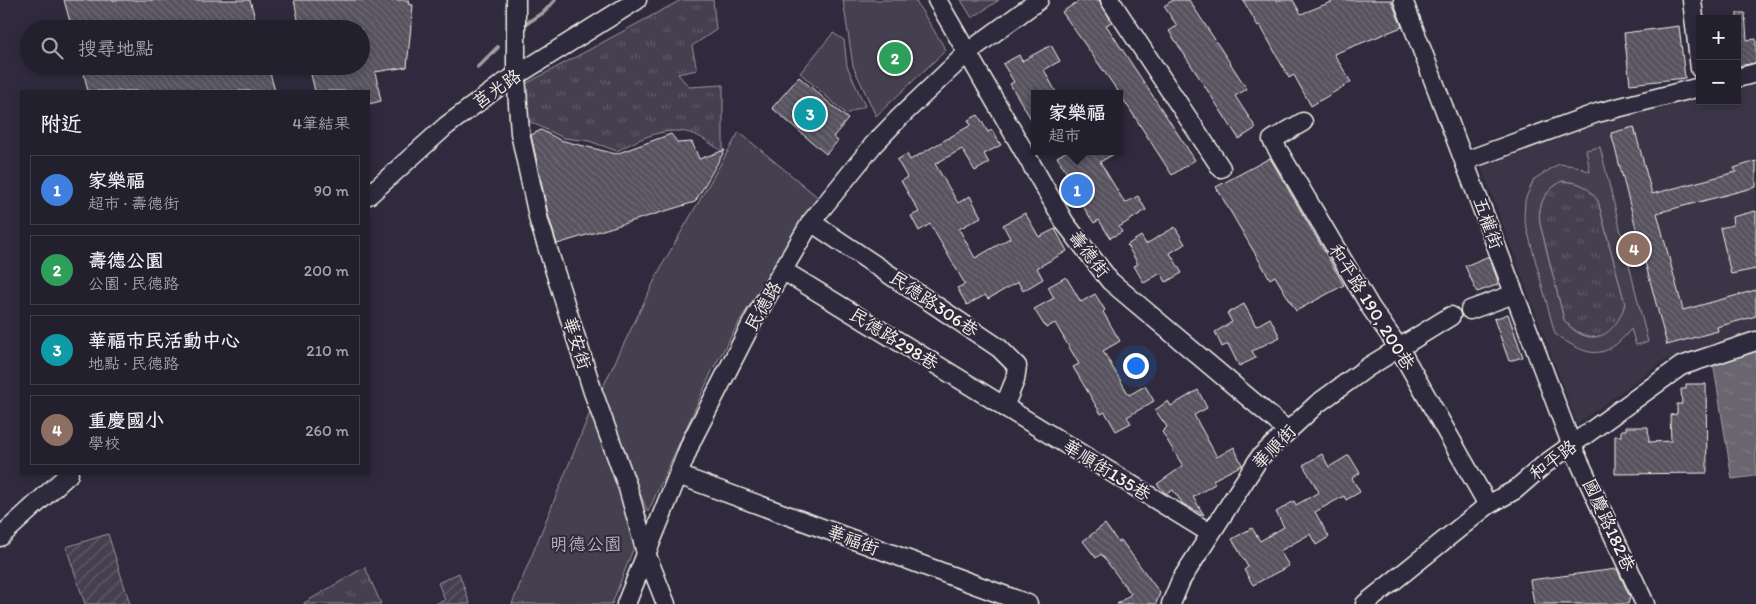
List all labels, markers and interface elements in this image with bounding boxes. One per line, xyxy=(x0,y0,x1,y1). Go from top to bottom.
map controls xyxy=(1696,15,1741,105)
button: + xyxy=(1696,15,1741,60)
search box xyxy=(20,20,370,75)
icon: search xyxy=(38,34,66,62)
text: 搜尋地點 xyxy=(78,37,154,60)
pin: 2 xyxy=(879,39,911,77)
button: − xyxy=(1696,60,1741,105)
street label: 莒光路 xyxy=(469,65,525,113)
popup xyxy=(1031,90,1123,155)
pin: 3 xyxy=(794,95,826,133)
text: 家樂福 xyxy=(1048,101,1106,124)
text: 附近 xyxy=(40,111,82,136)
text: 4筆結果 xyxy=(292,114,350,133)
text: 超市 xyxy=(1048,126,1081,145)
text: 家樂福 xyxy=(88,169,145,192)
pin: 1 xyxy=(1061,171,1093,209)
text: 1 xyxy=(53,181,61,200)
text: 90 m xyxy=(314,181,349,200)
text: 超市 · 壽德街 xyxy=(88,194,179,213)
street label: 五權街 xyxy=(1468,194,1508,252)
street label: 壽德街 xyxy=(1064,226,1114,282)
pin: 4 xyxy=(1618,230,1650,268)
street label: 和平路 190, 200巷 xyxy=(1324,240,1420,374)
text: 壽德公園 xyxy=(88,249,164,272)
text: 2 xyxy=(53,261,61,280)
text: 200 m xyxy=(304,261,349,280)
street label: 民德路306巷 xyxy=(885,266,983,342)
text: 公園 · 民德路 xyxy=(88,274,179,293)
street label: 民德路 xyxy=(740,277,786,335)
street label: 民德路298巷 xyxy=(845,303,943,375)
street label: 華安街 xyxy=(558,314,596,372)
text: 華福市民活動中心 xyxy=(88,329,240,352)
text: 3 xyxy=(53,341,61,360)
text: 210 m xyxy=(306,341,349,360)
your location xyxy=(1123,353,1149,379)
text: 地點 · 民德路 xyxy=(88,354,179,373)
text: 重慶國小 xyxy=(88,409,164,432)
street label: 華順街 xyxy=(1247,420,1301,474)
text: 4 xyxy=(52,421,62,440)
text: 260 m xyxy=(305,421,349,440)
text: 學校 xyxy=(88,434,120,453)
street label: 華順街135巷 xyxy=(1059,434,1155,506)
street label: 和平路 xyxy=(1525,435,1581,485)
street label: 國慶路182巷 xyxy=(1578,475,1640,575)
street label: 華福街 xyxy=(824,520,882,560)
park label: 明德公園 xyxy=(550,533,622,555)

